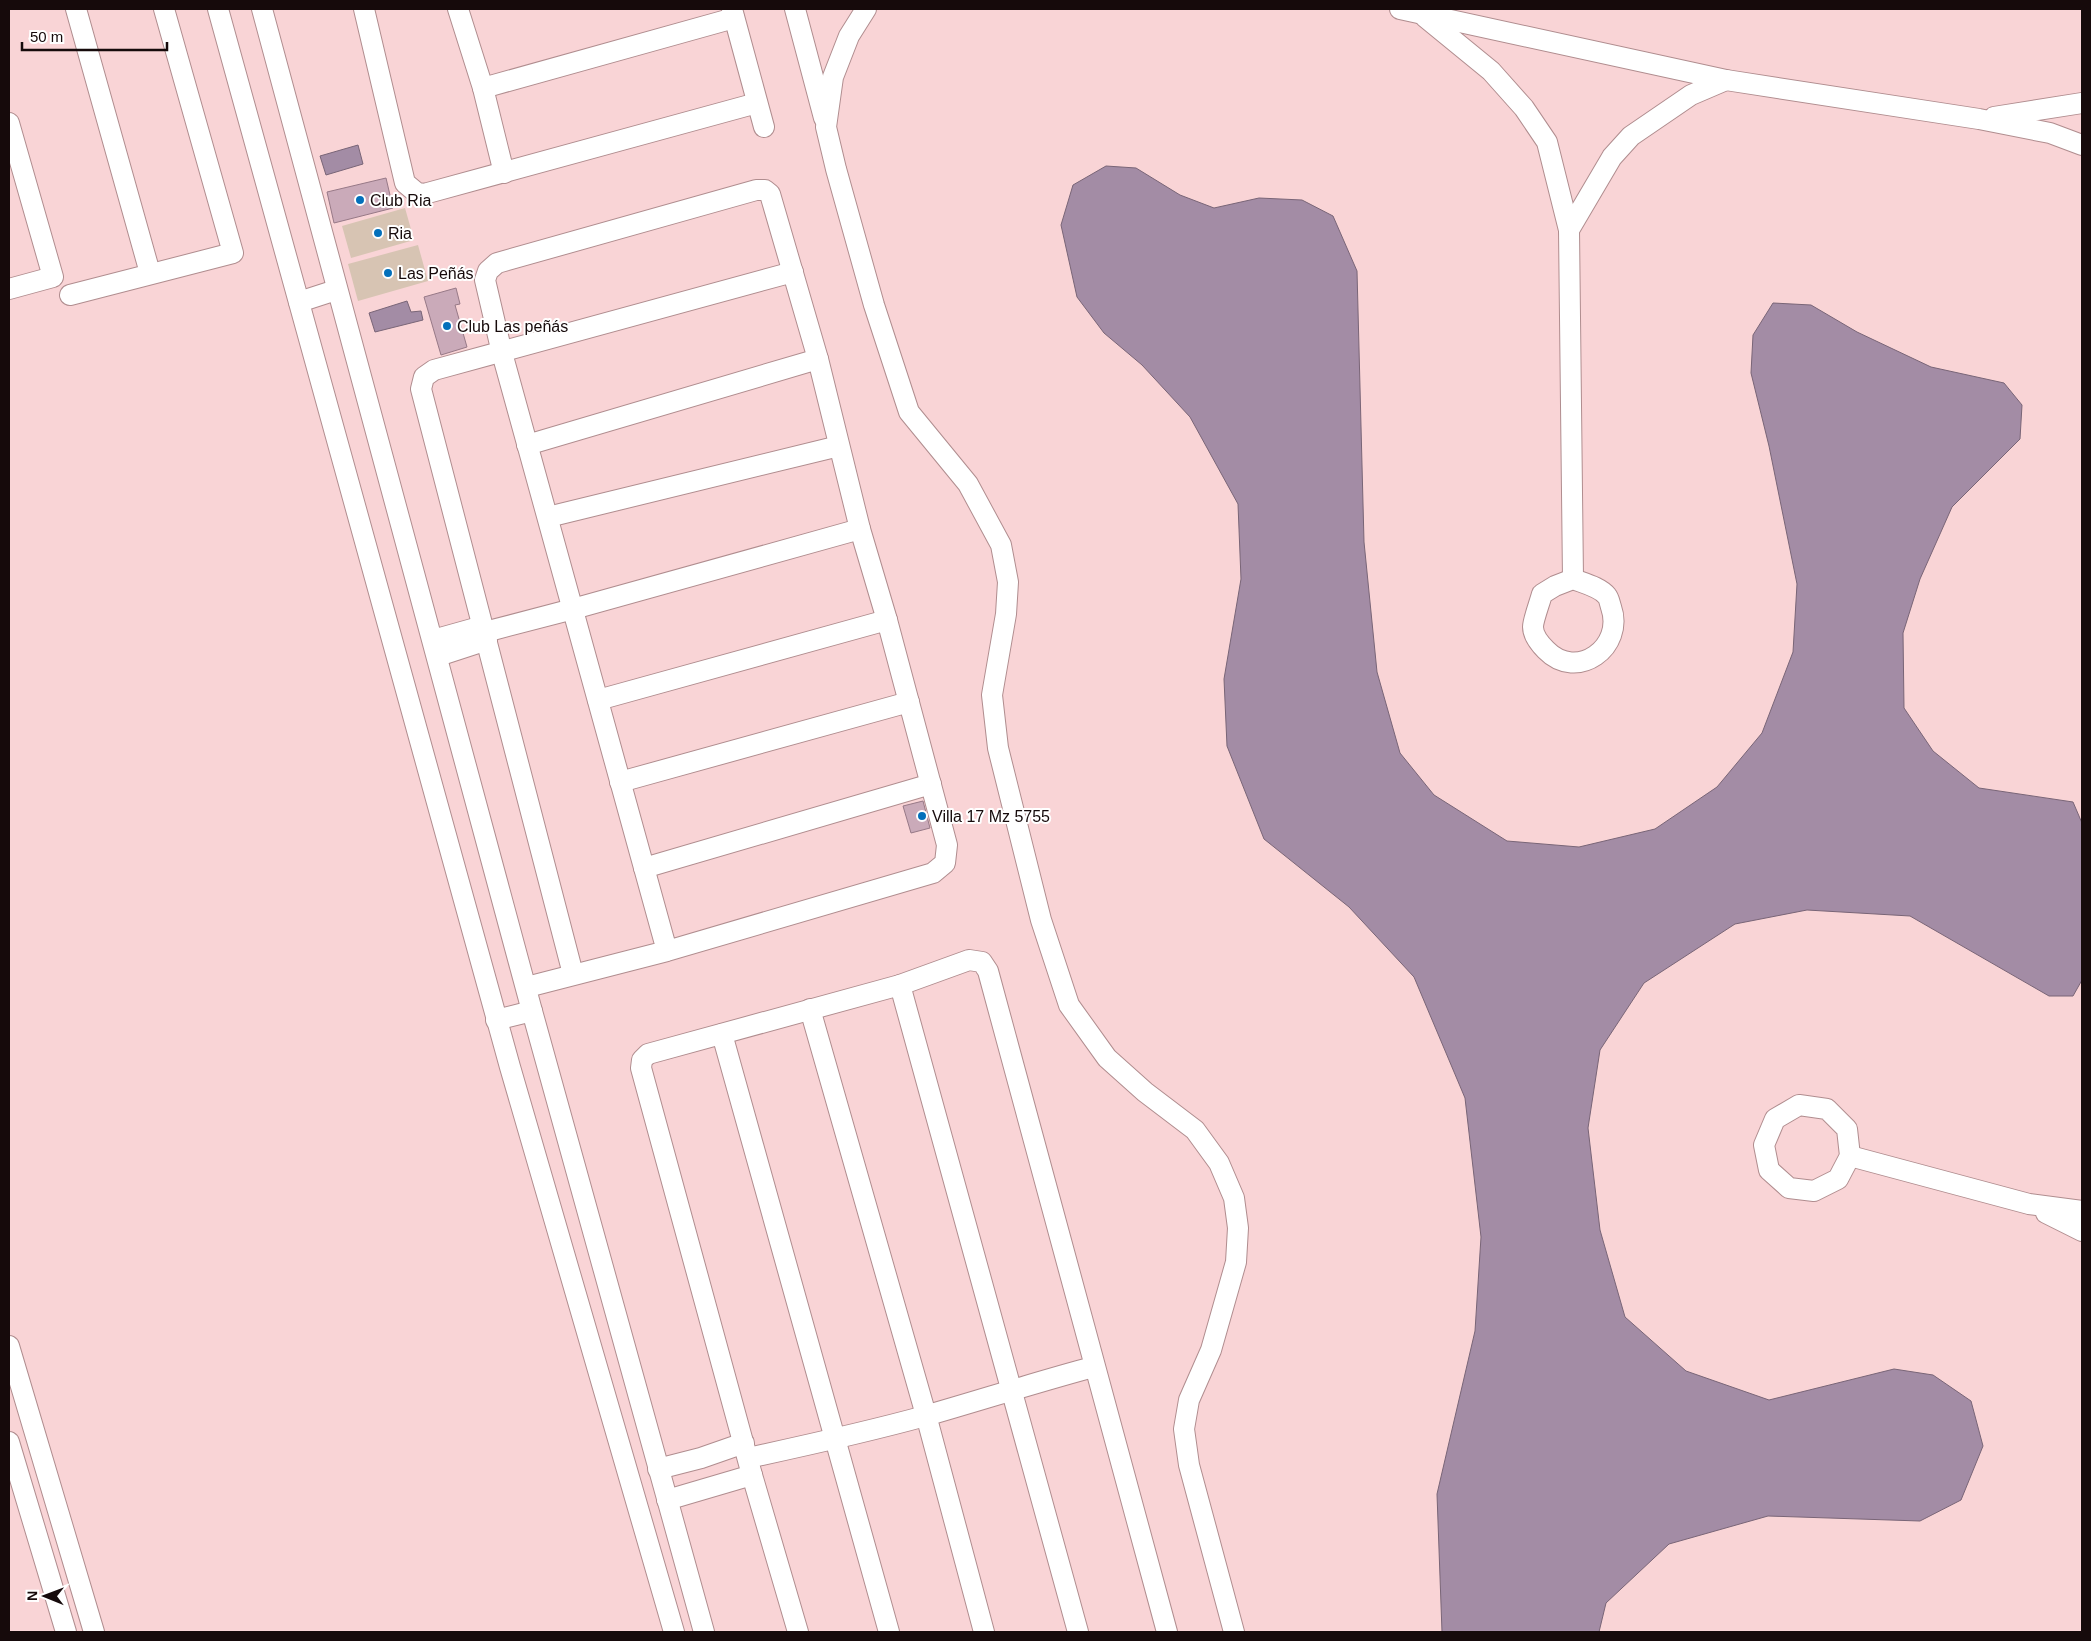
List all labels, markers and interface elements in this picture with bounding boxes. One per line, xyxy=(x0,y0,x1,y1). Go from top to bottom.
scale bar xyxy=(22,20,168,52)
text: 50 m xyxy=(30,28,63,45)
place label: Club Ria xyxy=(370,192,431,209)
marker: Club Ria xyxy=(354,194,366,206)
place label: Ria xyxy=(388,225,412,242)
marker: Ria xyxy=(372,227,384,239)
place label: Las Peñás xyxy=(398,265,474,282)
marker: Las Peñás xyxy=(382,267,394,279)
place label: Club Las peñás xyxy=(457,318,568,335)
marker: Club Las peñás xyxy=(441,320,453,332)
place label: Villa 17 Mz 5755 xyxy=(932,808,1050,825)
marker: Villa 17 Mz 5755 xyxy=(916,810,928,822)
north arrow xyxy=(20,1571,70,1621)
text: N xyxy=(24,1591,40,1601)

